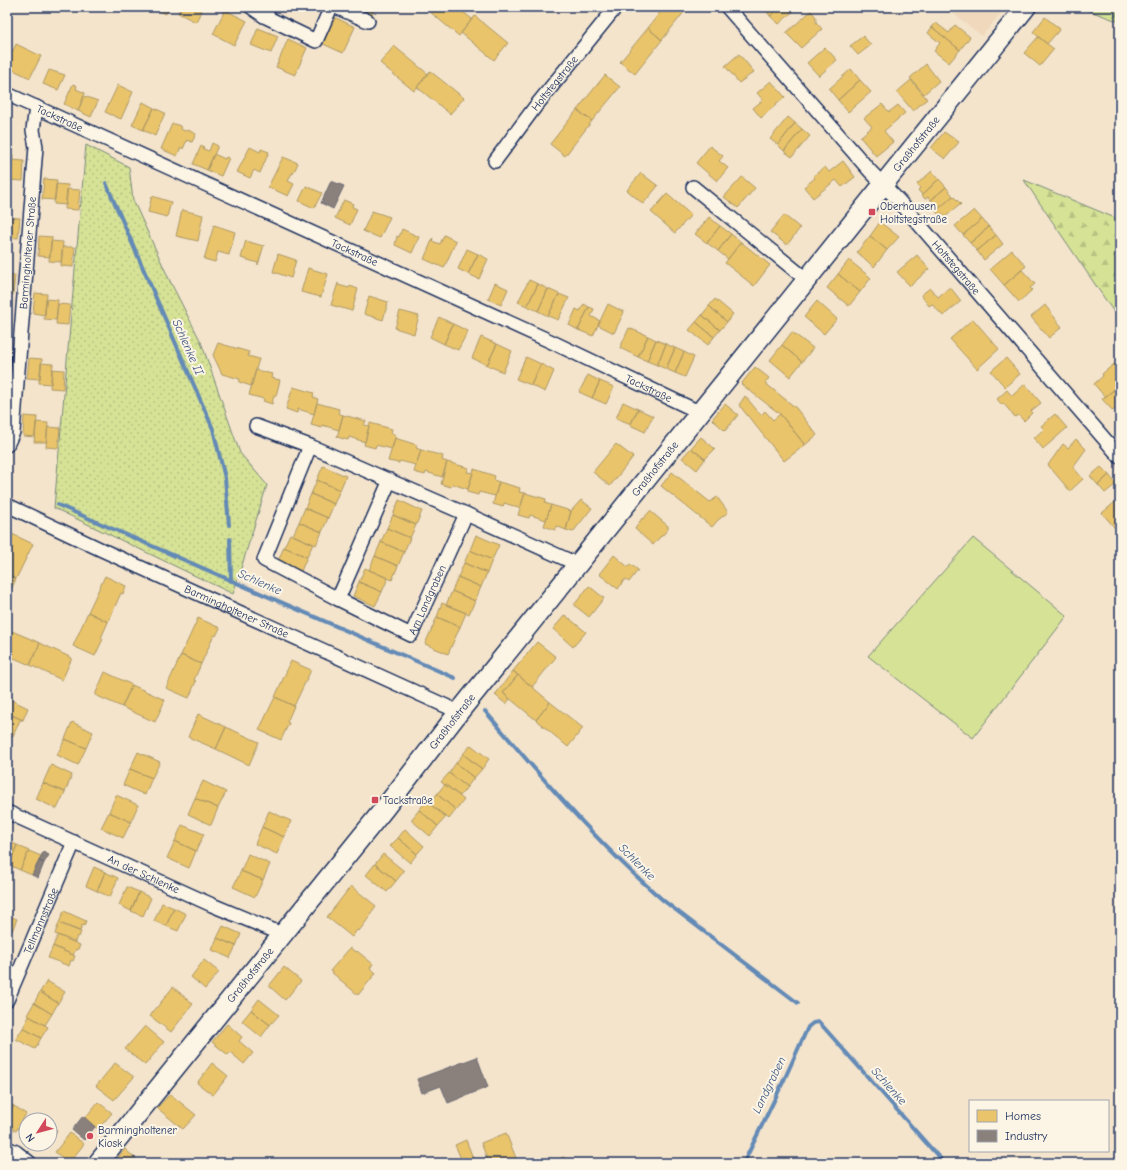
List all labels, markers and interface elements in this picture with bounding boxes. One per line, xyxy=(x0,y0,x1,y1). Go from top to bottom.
street label: Holtstegstraße xyxy=(528,53,581,113)
street label: Tackstraße xyxy=(34,102,86,134)
street label: Graßhofstraße xyxy=(890,113,942,174)
street label: Barmingholtener Straße xyxy=(16,196,39,310)
place label: Oberhausen Holtstegstraße xyxy=(880,200,947,226)
marker: Oberhausen Holtstegstraße xyxy=(867,207,877,217)
street label: Tackstraße xyxy=(329,236,381,269)
street label: Holtstegstraße xyxy=(929,238,983,297)
water label: Schlenke II xyxy=(170,317,207,378)
street label: Tackstraße xyxy=(623,372,675,405)
street label: Graßhofstraße xyxy=(629,438,681,499)
street label: Am Landgraben xyxy=(406,563,449,637)
water label: Schlenke xyxy=(236,566,284,598)
street label: Barmingholtener Straße xyxy=(183,582,291,641)
street label: Graßhofstraße xyxy=(426,690,478,752)
place label: Tackstraße xyxy=(383,794,433,807)
marker: Tackstraße xyxy=(370,795,380,805)
water label: Schlenke xyxy=(616,841,658,883)
street label: An der Schlenke xyxy=(106,852,182,896)
street label: Tellmannstraße xyxy=(21,885,61,956)
street label: Graßhofstraße xyxy=(224,944,277,1005)
water label: Landgraben xyxy=(749,1054,789,1116)
water label: Schlenke xyxy=(868,1064,910,1108)
legend xyxy=(969,1100,1109,1152)
text: Homes xyxy=(1005,1109,1041,1123)
north arrow xyxy=(18,1112,58,1152)
place label: Barmingholtener Kiosk xyxy=(98,1124,177,1150)
text: Industry xyxy=(1005,1129,1048,1143)
text: N xyxy=(23,1131,38,1144)
marker: Barmingholtener Kiosk xyxy=(85,1131,95,1141)

